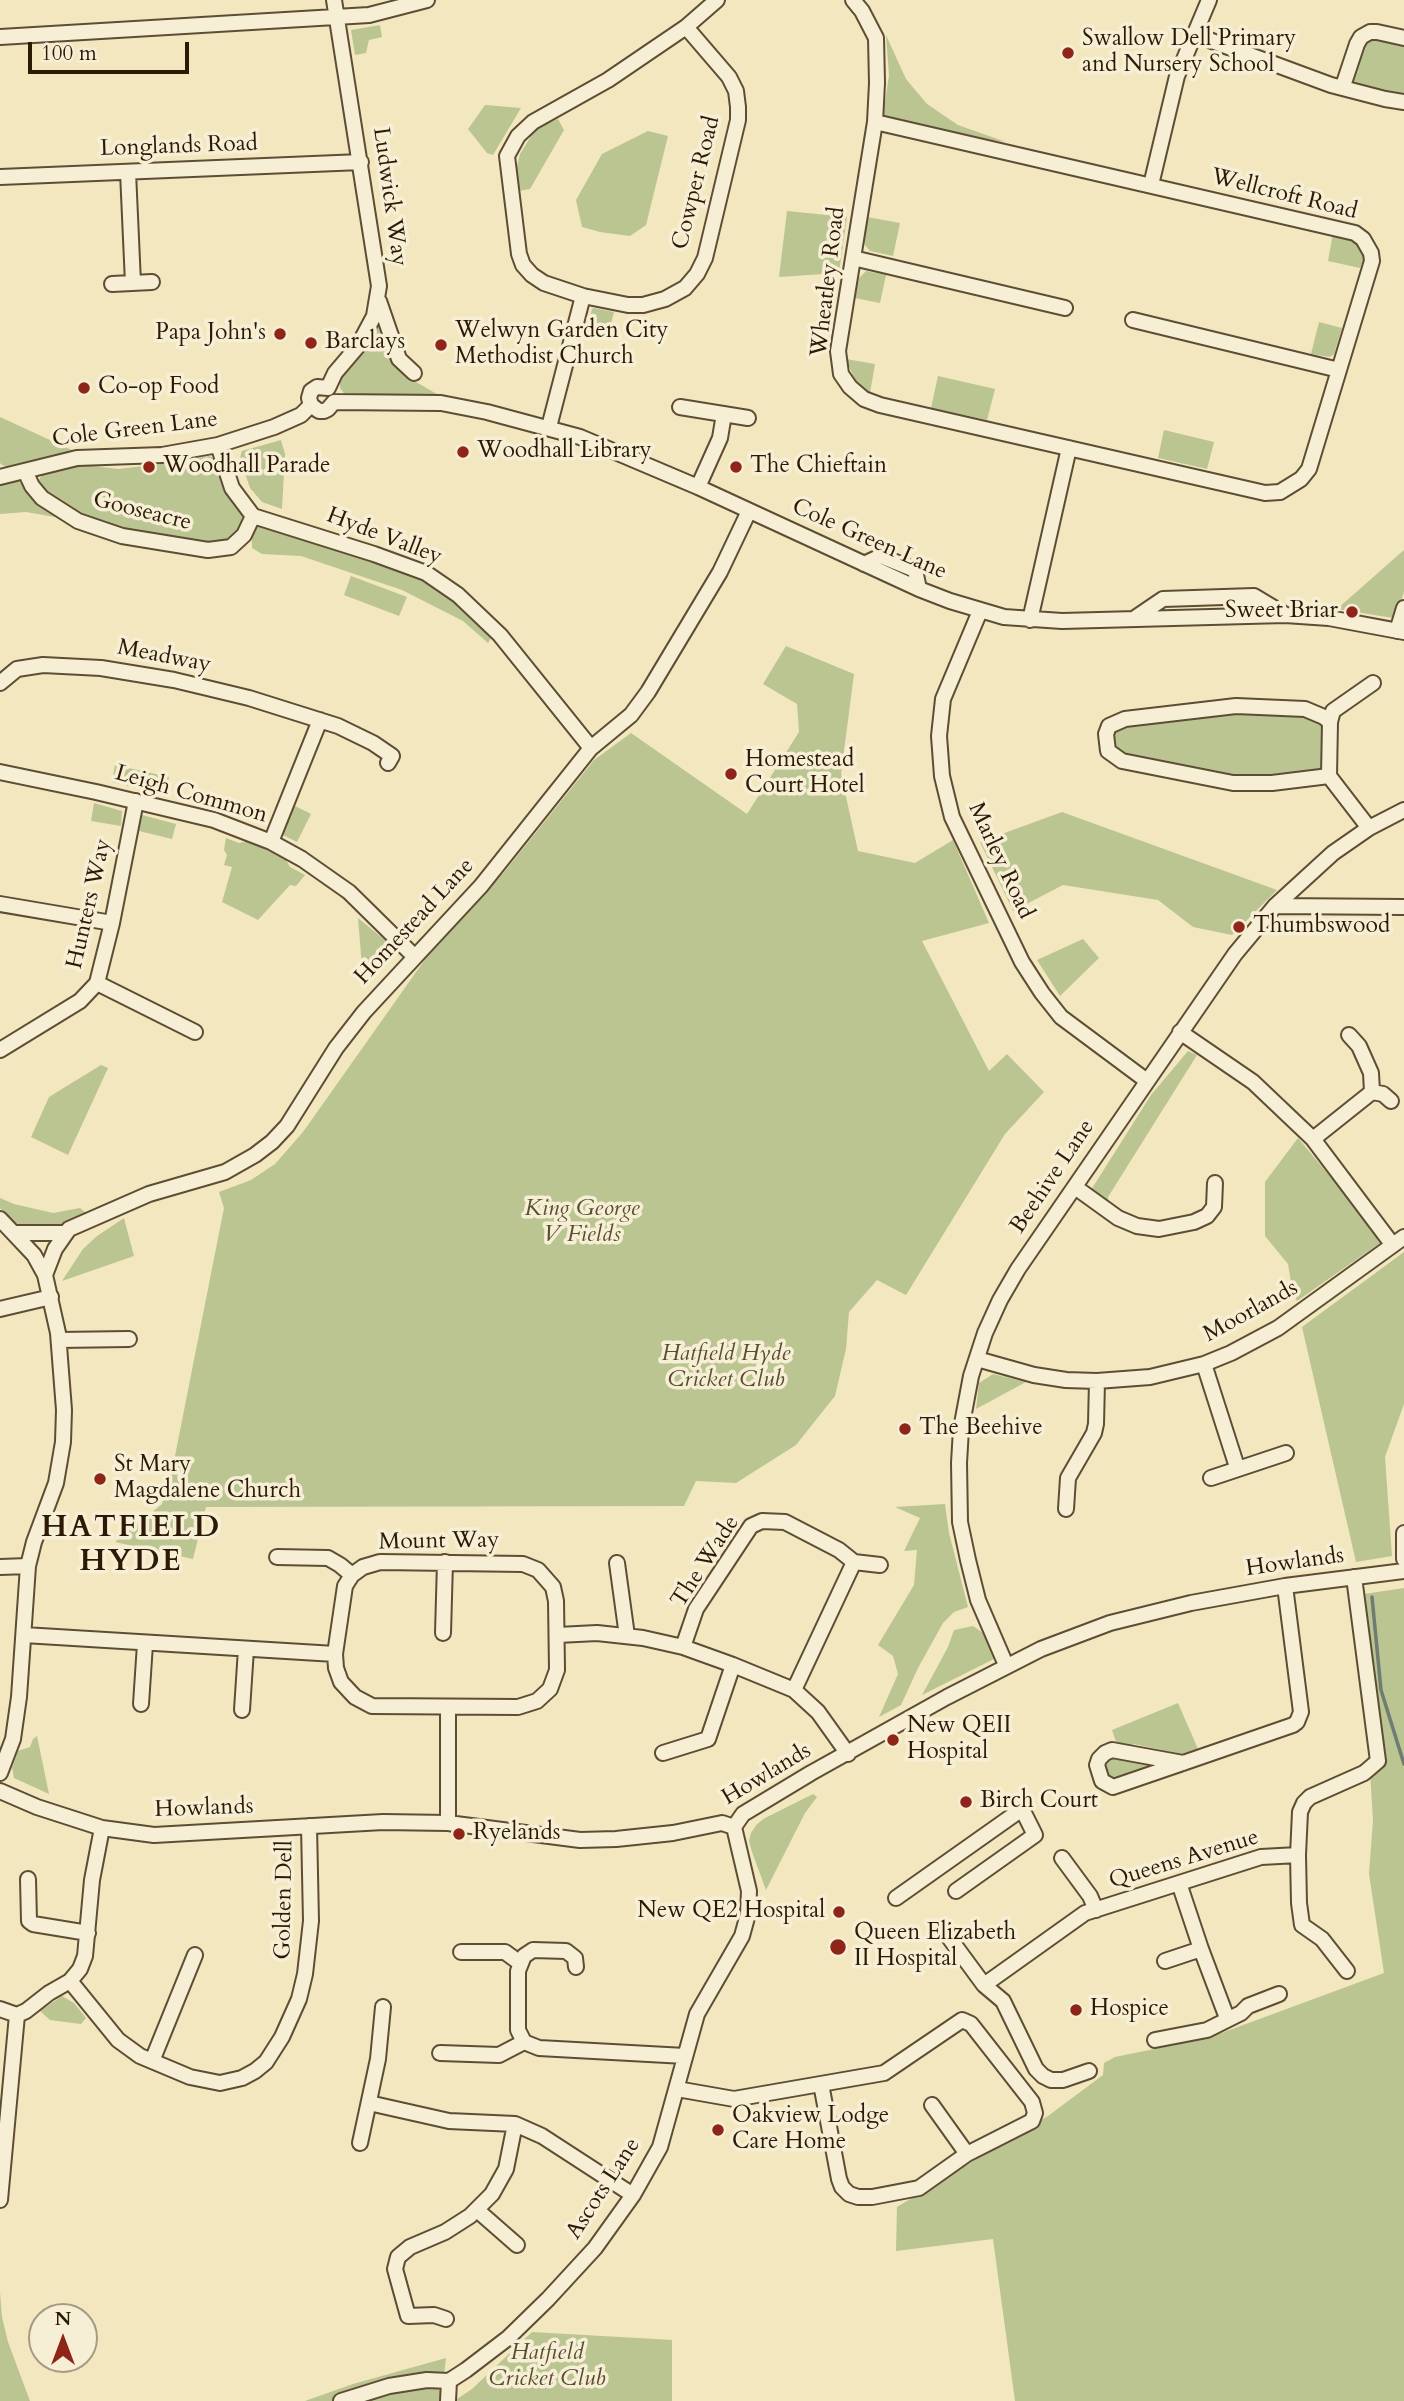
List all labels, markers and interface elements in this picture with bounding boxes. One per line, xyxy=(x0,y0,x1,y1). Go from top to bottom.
place label: Swallow Dell Primary and Nursery School xyxy=(1082,26,1296,80)
scale bar xyxy=(32,28,192,72)
text: 100 m xyxy=(41,39,97,68)
marker: Swallow Dell Primary and Nursery School xyxy=(1060,45,1076,61)
street label: Cowper Road xyxy=(667,114,727,252)
street label: Ludwick Way xyxy=(366,126,412,268)
street label: Longlands Road xyxy=(100,130,258,164)
street label: Wellcroft Road xyxy=(1208,163,1360,227)
street label: Wheatley Road xyxy=(806,205,852,359)
place label: Welwyn Garden City Methodist Church xyxy=(455,318,668,372)
place label: Papa John's xyxy=(155,320,266,348)
marker: Papa John's xyxy=(272,326,288,342)
place label: Barclays xyxy=(325,329,405,357)
marker: Barclays xyxy=(303,335,319,351)
marker: Welwyn Garden City Methodist Church xyxy=(433,337,449,353)
place label: Co-op Food xyxy=(98,374,219,402)
marker: Co-op Food xyxy=(76,380,92,396)
street label: Cole Green Lane xyxy=(51,406,219,454)
place label: Woodhall Library xyxy=(477,438,652,466)
marker: Woodhall Library xyxy=(455,444,471,460)
place label: Woodhall Parade xyxy=(163,453,331,481)
place label: The Chieftain xyxy=(750,453,887,481)
marker: Woodhall Parade xyxy=(141,459,157,475)
marker: The Chieftain xyxy=(728,459,744,475)
street label: Gooseacre xyxy=(90,486,194,538)
street label: Cole Green Lane xyxy=(787,494,951,586)
street label: Hyde Valley xyxy=(322,502,446,572)
place label: Sweet Briar xyxy=(1225,598,1338,626)
marker: Sweet Briar xyxy=(1344,604,1360,620)
street label: Meadway xyxy=(115,634,213,680)
place label: Homestead Court Hotel xyxy=(745,747,865,801)
street label: Leigh Common xyxy=(112,760,270,830)
marker: Homestead Court Hotel xyxy=(723,766,739,782)
street label: Marley Road xyxy=(961,798,1039,924)
street label: Hunters Way xyxy=(62,836,118,972)
street label: Homestead Lane xyxy=(349,853,481,991)
place label: Thumbswood xyxy=(1253,913,1390,941)
marker: Thumbswood xyxy=(1231,919,1247,935)
street label: Beehive Lane xyxy=(1005,1115,1101,1239)
park label: King George V Fields xyxy=(524,1196,640,1250)
street label: Moorlands xyxy=(1199,1275,1303,1349)
park label: Hatfield Hyde Cricket Club xyxy=(662,1341,790,1395)
place label: The Beehive xyxy=(919,1415,1043,1443)
marker: The Beehive xyxy=(897,1421,913,1437)
place label: St Mary Magdalene Church xyxy=(114,1452,301,1506)
marker: St Mary Magdalene Church xyxy=(92,1471,108,1487)
district label: HATFIELD HYDE xyxy=(42,1511,220,1582)
street label: The Wade xyxy=(666,1511,746,1613)
street label: Mount Way xyxy=(378,1527,500,1557)
street label: Howlands xyxy=(1244,1542,1346,1584)
place label: New QEII Hospital xyxy=(907,1713,1011,1767)
marker: New QEII Hospital xyxy=(885,1732,901,1748)
street label: Howlands xyxy=(718,1738,816,1812)
place label: Birch Court xyxy=(980,1788,1098,1816)
street label: Howlands xyxy=(154,1793,254,1825)
marker: Birch Court xyxy=(958,1794,974,1810)
place label: Ryelands xyxy=(473,1820,560,1848)
street label: Queens Avenue xyxy=(1106,1824,1262,1896)
marker: Ryelands xyxy=(451,1826,467,1842)
street label: Golden Dell xyxy=(270,1840,300,1960)
place label: New QE2 Hospital xyxy=(637,1898,825,1926)
marker: New QE2 Hospital xyxy=(831,1904,847,1920)
place label: Queen Elizabeth II Hospital xyxy=(854,1920,1016,1974)
marker: Queen Elizabeth II Hospital xyxy=(828,1937,848,1957)
place label: Hospice xyxy=(1090,1996,1169,2024)
marker: Hospice xyxy=(1068,2002,1084,2018)
place label: Oakview Lodge Care Home xyxy=(732,2103,889,2157)
marker: Oakview Lodge Care Home xyxy=(710,2122,726,2138)
street label: Ascots Lane xyxy=(561,2133,647,2245)
north arrow xyxy=(28,2303,98,2373)
text: N xyxy=(55,2306,71,2332)
park label: Hatfield Cricket Club xyxy=(488,2340,606,2394)

